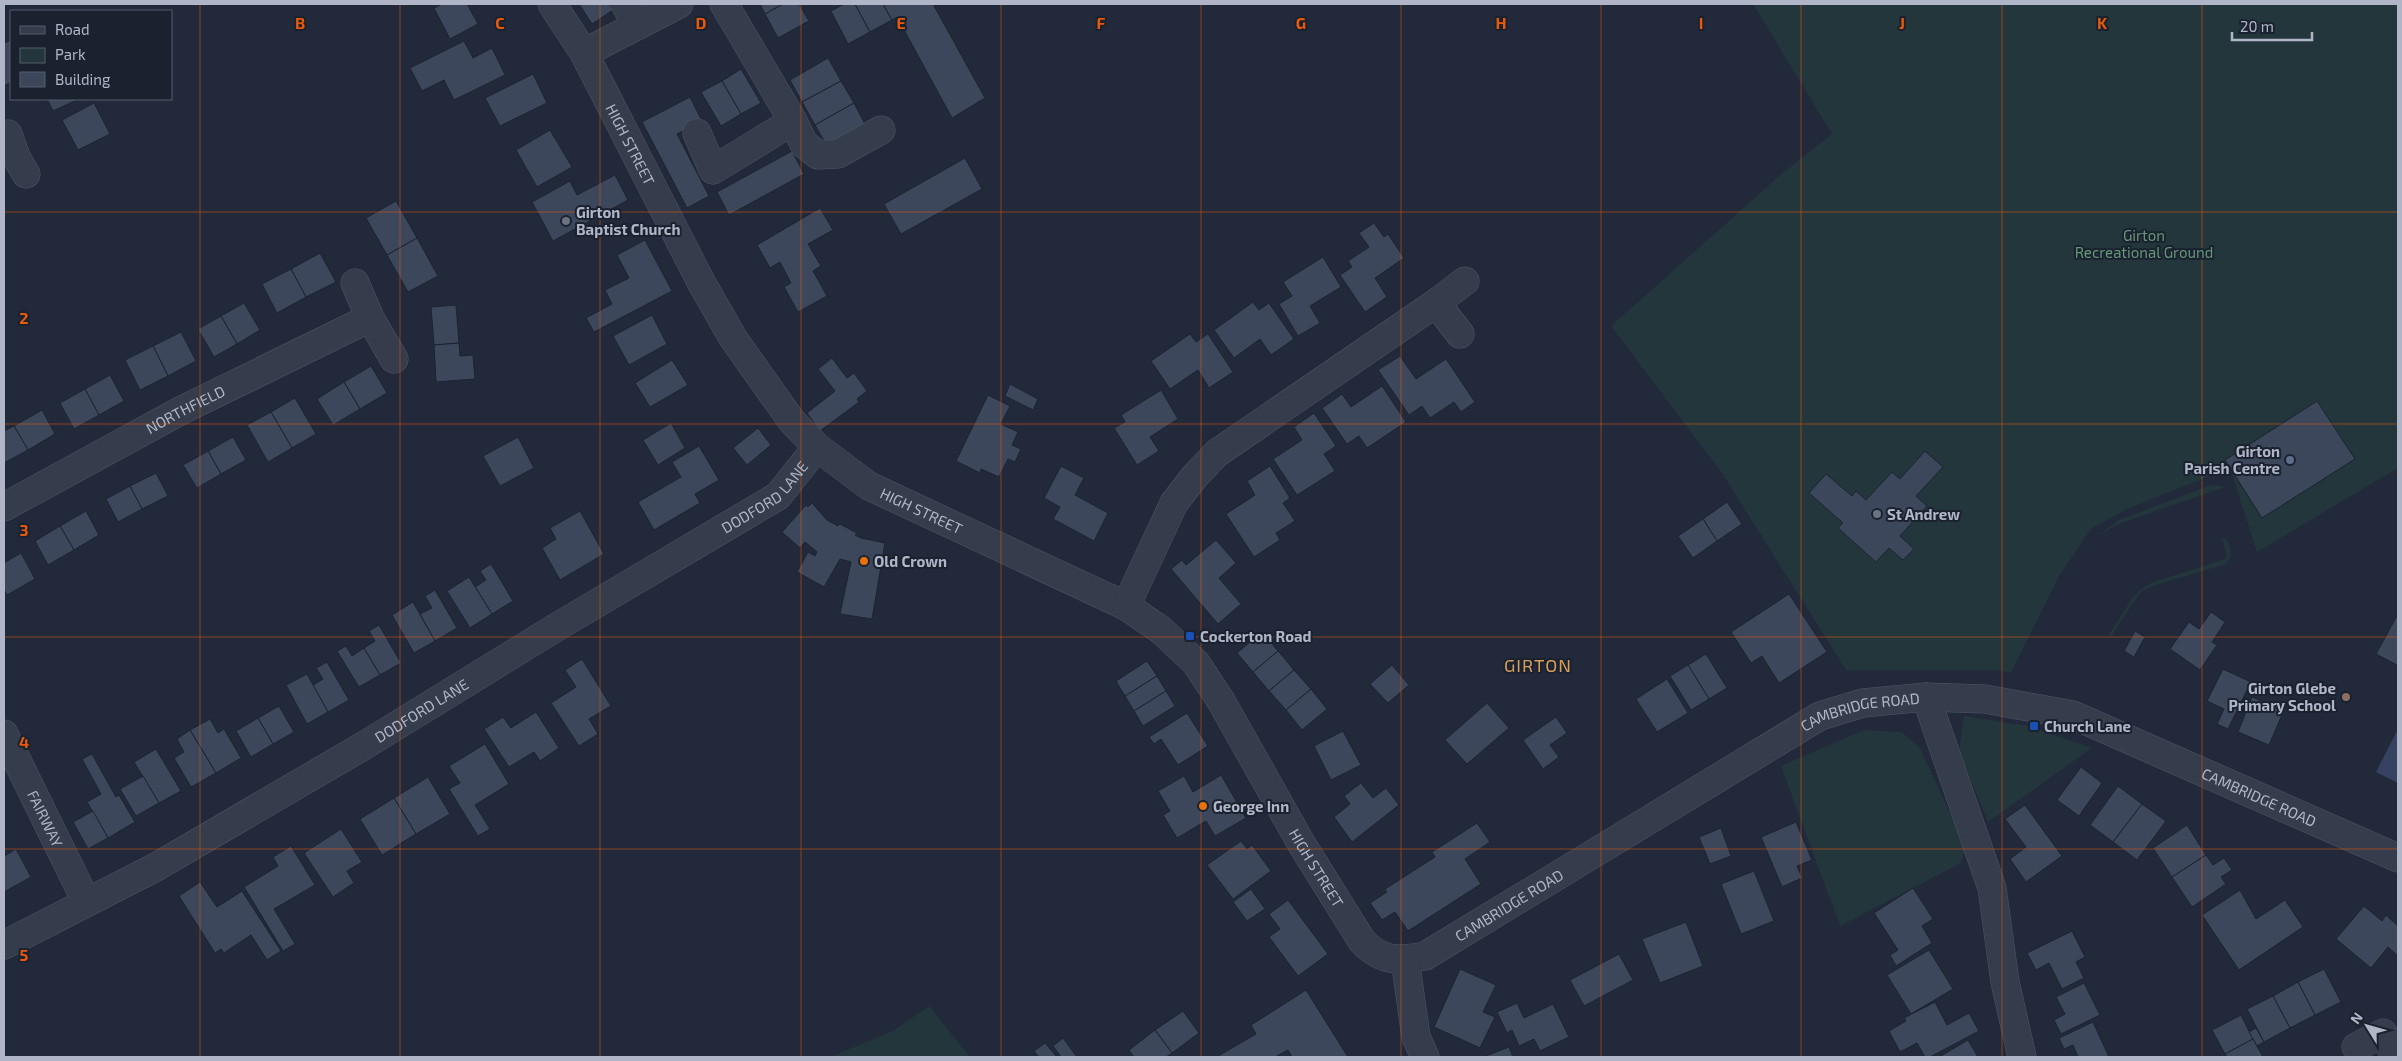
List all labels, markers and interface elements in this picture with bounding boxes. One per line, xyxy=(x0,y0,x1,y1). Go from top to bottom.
legend xyxy=(10,10,172,100)
scale bar xyxy=(2232,10,2312,42)
text: B xyxy=(295,13,305,32)
text: C xyxy=(495,13,505,32)
text: D xyxy=(696,13,707,32)
text: E xyxy=(896,13,906,32)
text: F xyxy=(1097,13,1106,32)
text: G xyxy=(1296,13,1306,32)
text: H xyxy=(1495,13,1507,32)
text: I xyxy=(1699,13,1703,32)
text: J xyxy=(1899,13,1905,32)
text: K xyxy=(2097,13,2108,32)
text: 20 m xyxy=(2240,17,2274,35)
text: Road xyxy=(55,20,90,38)
text: Park xyxy=(55,45,86,63)
text: Building xyxy=(55,70,111,88)
street label: HIGH STREET xyxy=(602,101,659,188)
place label: Girton Baptist Church xyxy=(576,203,680,238)
marker: Girton Baptist Church xyxy=(560,215,572,227)
park label: Girton Recreational Ground xyxy=(2075,226,2213,261)
text: 2 xyxy=(19,308,29,327)
street label: NORTHFIELD xyxy=(143,381,228,437)
place label: Girton Parish Centre xyxy=(2184,442,2280,477)
marker: Girton Parish Centre xyxy=(2284,454,2296,466)
street label: DODFORD LANE xyxy=(718,457,811,537)
street label: HIGH STREET xyxy=(877,484,966,538)
place label: St Andrew xyxy=(1887,505,1960,523)
marker: St Andrew xyxy=(1871,508,1883,520)
text: 3 xyxy=(19,520,29,539)
place label: Old Crown xyxy=(874,552,947,570)
marker: Old Crown xyxy=(858,555,870,567)
place label: Cockerton Road xyxy=(1200,627,1312,645)
marker: Cockerton Road xyxy=(1184,630,1196,642)
district label: GIRTON xyxy=(1504,654,1572,676)
street label: DODFORD LANE xyxy=(371,675,471,746)
place label: Girton Glebe Primary School xyxy=(2229,679,2336,715)
street label: CAMBRIDGE ROAD xyxy=(1797,689,1920,735)
marker: Girton Glebe Primary School xyxy=(2340,691,2352,703)
place label: Church Lane xyxy=(2044,717,2131,735)
marker: Church Lane xyxy=(2028,720,2040,732)
text: 4 xyxy=(19,732,29,751)
street label: CAMBRIDGE ROAD xyxy=(2199,764,2319,830)
street label: FAIRWAY xyxy=(24,787,67,850)
place label: George Inn xyxy=(1213,797,1289,815)
marker: George Inn xyxy=(1197,800,1209,812)
street label: HIGH STREET xyxy=(1286,825,1348,910)
street label: CAMBRIDGE ROAD xyxy=(1452,865,1566,945)
text: 5 xyxy=(20,945,29,964)
north arrow xyxy=(2342,1001,2392,1051)
text: N xyxy=(2346,1009,2366,1027)

